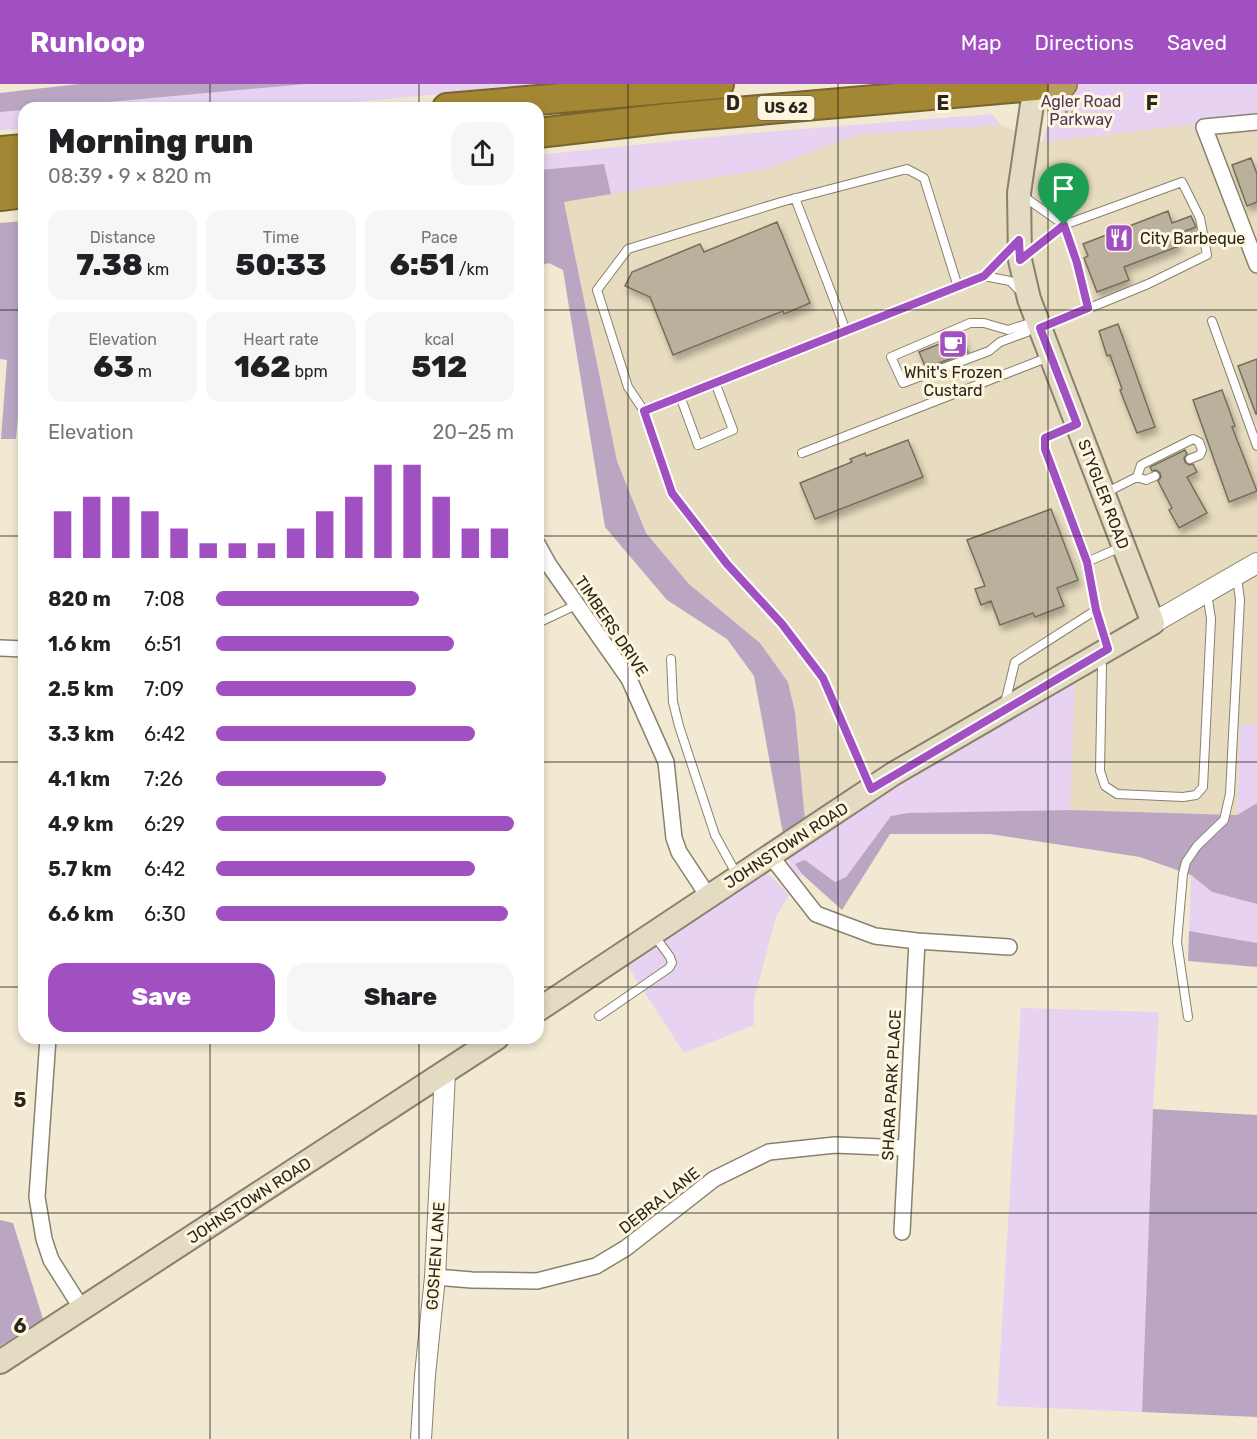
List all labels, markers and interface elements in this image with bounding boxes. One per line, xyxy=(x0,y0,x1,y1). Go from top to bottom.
text: Runloop xyxy=(30,26,145,59)
text: Map xyxy=(961,30,1002,55)
text: Directions xyxy=(1035,30,1134,55)
text: Saved xyxy=(1167,30,1227,55)
text: D xyxy=(726,91,740,115)
text: E xyxy=(937,91,949,115)
text: F xyxy=(1146,91,1158,115)
park label: Agler Road Parkway xyxy=(1041,92,1121,129)
road number: US 62 xyxy=(758,96,814,120)
text: Morning run xyxy=(48,122,253,161)
button: share xyxy=(451,122,514,185)
pin xyxy=(1038,163,1089,225)
text: 08:39 · 9 × 820 m xyxy=(48,164,212,188)
icon: arrive xyxy=(1047,172,1080,205)
restaurant icon: City Barbeque xyxy=(1103,222,1135,254)
text: Distance xyxy=(90,228,155,247)
text: Time xyxy=(263,228,299,247)
text: Pace xyxy=(421,228,458,247)
place label: City Barbeque xyxy=(1140,229,1245,248)
text: 7.38 xyxy=(76,247,143,283)
text: 50:33 xyxy=(235,247,327,283)
text: 6:51 xyxy=(390,247,455,283)
text: km xyxy=(143,260,169,279)
text: /km xyxy=(455,260,489,279)
cafe icon: Whit's Frozen Custard xyxy=(937,328,969,360)
text: Elevation xyxy=(88,330,157,349)
text: Heart rate xyxy=(243,330,319,349)
text: kcal xyxy=(425,330,454,349)
text: 63 xyxy=(93,349,134,385)
text: 162 xyxy=(234,349,291,385)
text: 512 xyxy=(411,349,467,385)
text: m xyxy=(134,362,152,381)
text: bpm xyxy=(291,362,328,381)
place label: Whit's Frozen Custard xyxy=(904,363,1002,400)
text: Elevation xyxy=(48,420,134,444)
text: 20–25 m xyxy=(433,420,514,444)
street label: STYGLER ROAD xyxy=(1074,437,1133,552)
street label: TIMBERS DRIVE xyxy=(571,572,652,680)
text: 820 m xyxy=(48,587,111,611)
text: 7:08 xyxy=(144,587,185,611)
text: 1.6 km xyxy=(48,632,111,656)
text: 6:51 xyxy=(144,632,181,656)
text: 2.5 km xyxy=(48,677,114,701)
text: 7:09 xyxy=(144,677,184,701)
text: 3.3 km xyxy=(48,722,114,746)
text: 6:42 xyxy=(144,722,185,746)
text: 4.1 km xyxy=(48,767,110,791)
text: 7:26 xyxy=(144,767,183,791)
street label: JOHNSTOWN ROAD xyxy=(721,798,852,893)
text: 4.9 km xyxy=(48,812,114,836)
text: 6:29 xyxy=(144,812,185,836)
text: 5.7 km xyxy=(48,857,112,881)
text: 6:42 xyxy=(144,857,185,881)
text: 6.6 km xyxy=(48,902,114,926)
text: 6:30 xyxy=(144,902,186,926)
button: Save xyxy=(48,963,275,1032)
button: Share xyxy=(287,963,514,1032)
street label: SHARA PARK PLACE xyxy=(878,1009,905,1161)
text: 5 xyxy=(14,1088,27,1112)
street label: JOHNSTOWN ROAD xyxy=(184,1153,315,1248)
street label: DEBRA LANE xyxy=(615,1163,703,1238)
street label: GOSHEN LANE xyxy=(422,1201,449,1311)
text: 6 xyxy=(13,1314,27,1338)

